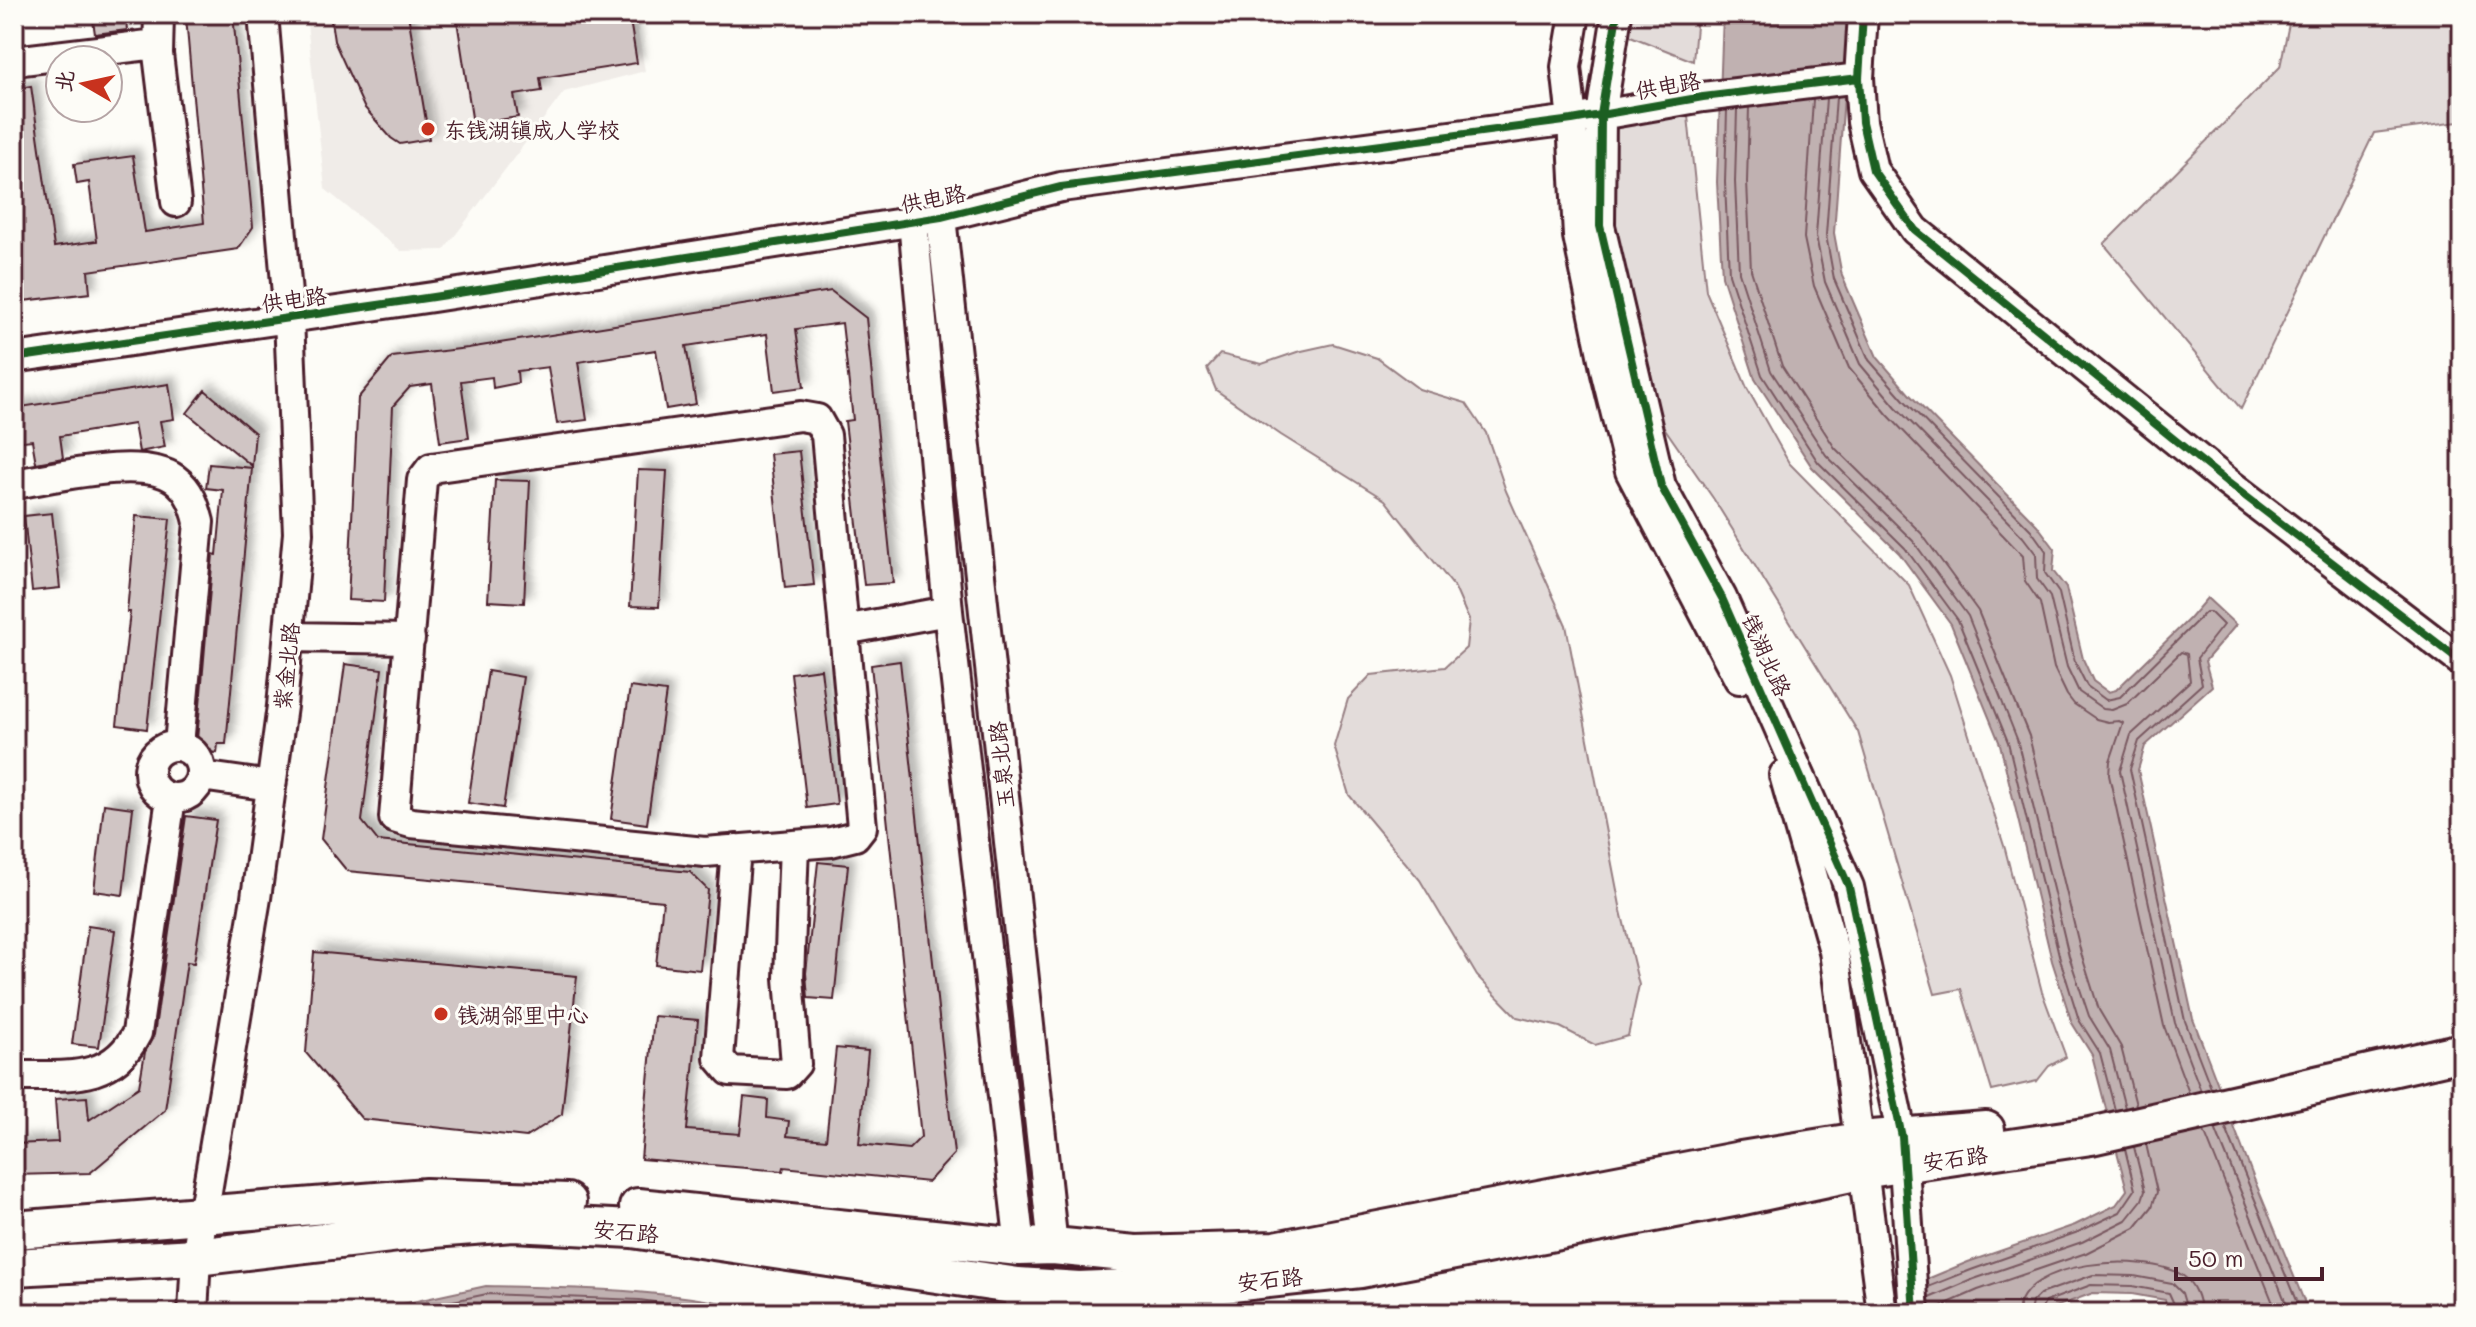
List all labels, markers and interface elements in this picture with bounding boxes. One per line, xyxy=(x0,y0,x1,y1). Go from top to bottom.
north arrow xyxy=(44,44,124,124)
street label: 供电路 xyxy=(1633,65,1703,105)
text: 北 xyxy=(48,68,80,94)
place label: 东钱湖镇成人学校 xyxy=(444,115,620,144)
marker: 东钱湖镇成人学校 xyxy=(419,120,437,138)
street label: 供电路 xyxy=(898,177,968,219)
street label: 供电路 xyxy=(259,280,329,318)
street label: 钱湖北路 xyxy=(1736,609,1798,701)
street label: 紫金北路 xyxy=(267,621,305,711)
street label: 玉泉北路 xyxy=(982,720,1020,810)
place label: 钱湖邻里中心 xyxy=(457,1000,589,1029)
marker: 钱湖邻里中心 xyxy=(432,1005,450,1023)
street label: 安石路 xyxy=(1920,1139,1990,1177)
street label: 安石路 xyxy=(592,1214,660,1248)
scale bar xyxy=(2176,1231,2322,1281)
text: 50 m xyxy=(2188,1242,2244,1273)
street label: 安石路 xyxy=(1236,1261,1304,1297)

